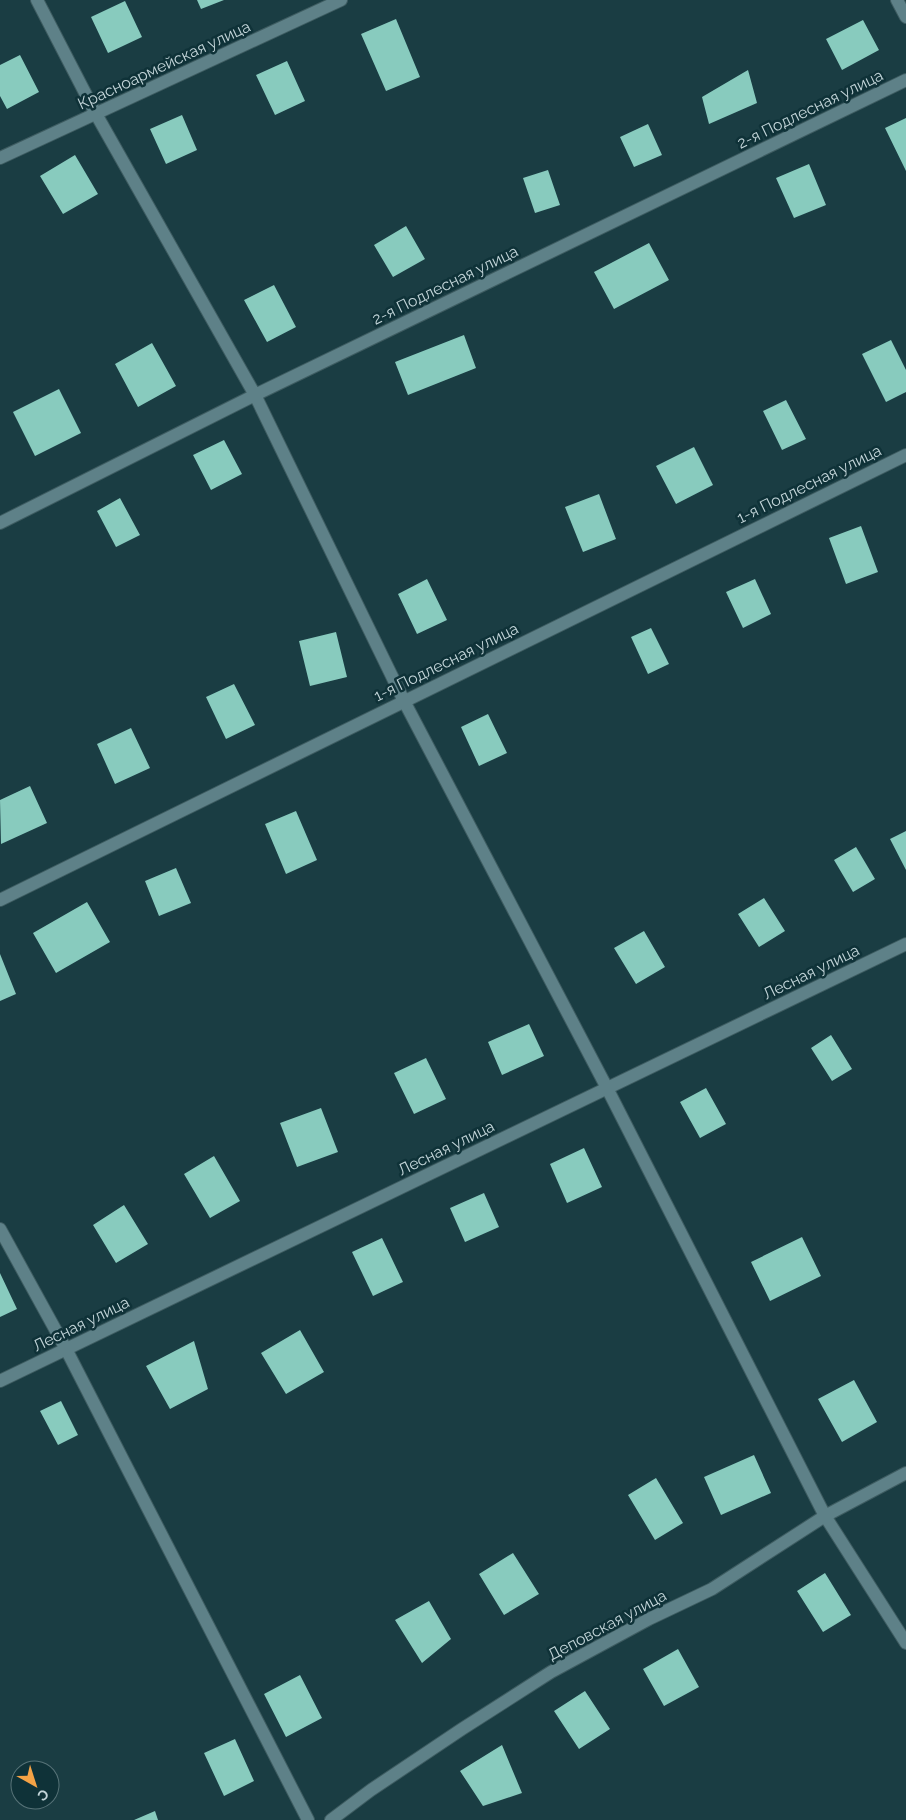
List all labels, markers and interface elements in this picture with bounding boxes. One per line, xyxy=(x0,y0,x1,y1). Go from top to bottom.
street label: Красноармейская улица xyxy=(75,17,253,113)
street label: 2-я Подлесная улица xyxy=(734,65,886,153)
street label: 2-я Подлесная улица xyxy=(369,241,521,329)
street label: 1-я Подлесная улица xyxy=(734,441,884,527)
street label: 1-я Подлесная улица xyxy=(371,619,521,705)
street label: Лесная улица xyxy=(760,940,862,1004)
street label: Лесная улица xyxy=(395,1116,497,1180)
street label: Лесная улица xyxy=(30,1292,132,1356)
street label: Деповская улица xyxy=(544,1586,670,1664)
north arrow xyxy=(10,1760,60,1810)
text: С xyxy=(34,1786,52,1805)

